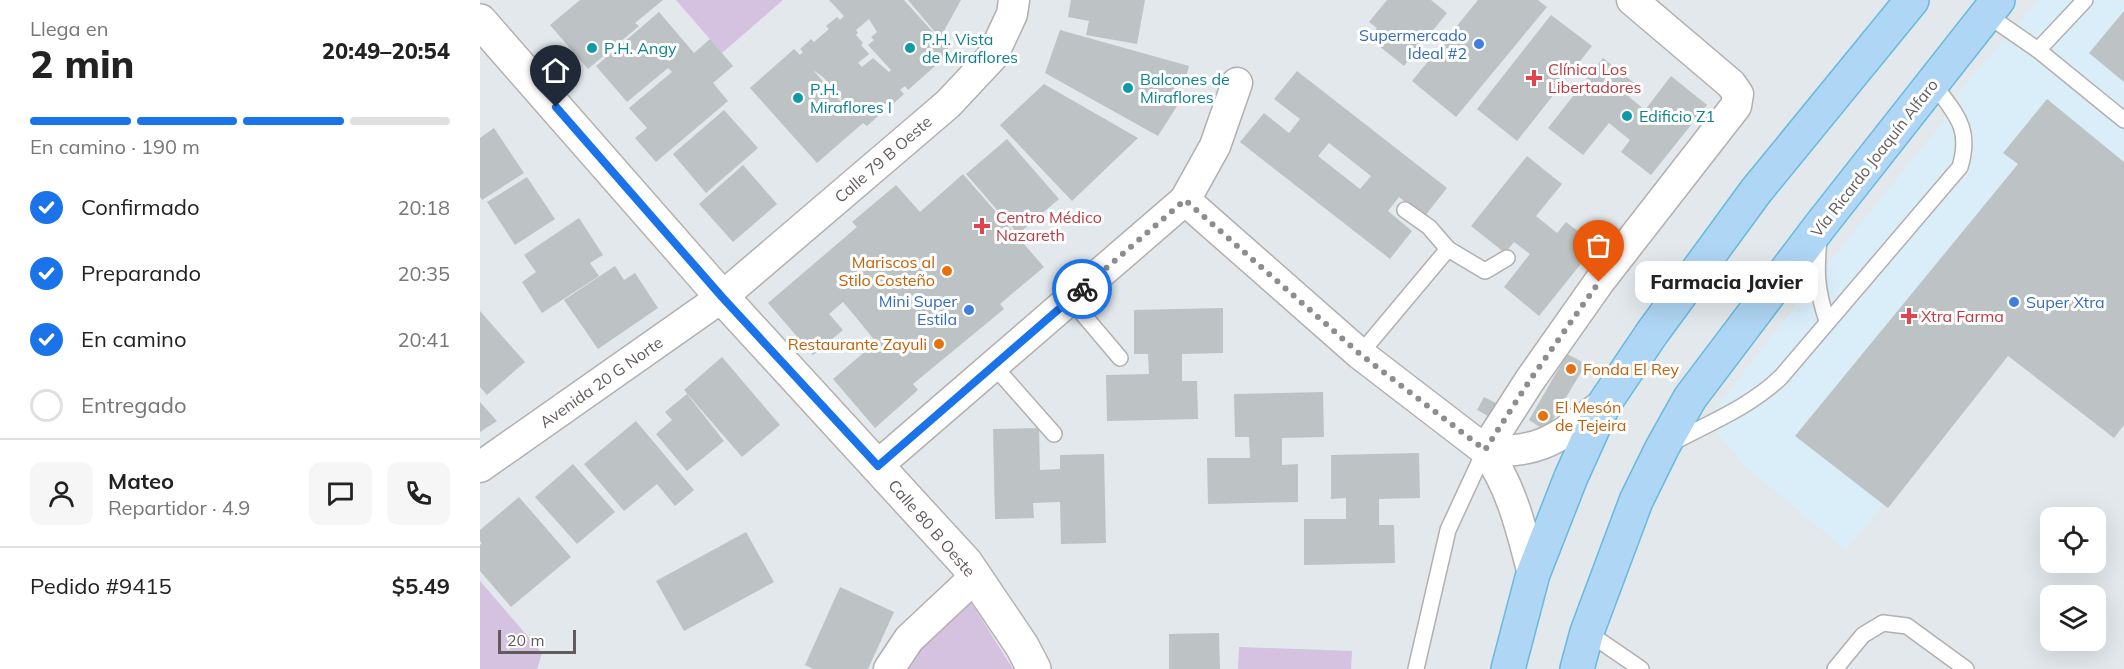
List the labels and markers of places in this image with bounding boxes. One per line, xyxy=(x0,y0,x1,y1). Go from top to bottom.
place label: Supermercado Ideal #2 xyxy=(1359,25,1467,63)
place label: P.H. Vista de Miraflores xyxy=(922,29,1018,67)
marker: Supermercado Ideal #2 xyxy=(1472,37,1486,51)
place label: P.H. Angy xyxy=(604,38,677,58)
marker: P.H. Angy xyxy=(585,41,599,55)
marker: P.H. Vista de Miraflores xyxy=(903,41,917,55)
pin xyxy=(530,45,581,107)
place label: Clínica Los Libertadores xyxy=(1548,59,1641,97)
place label: Balcones de Miraflores xyxy=(1140,69,1230,107)
marker: Clínica Los Libertadores xyxy=(1525,69,1543,87)
place label: P.H. Miraflores I xyxy=(810,79,892,117)
marker: Balcones de Miraflores xyxy=(1121,81,1135,95)
marker: P.H. Miraflores I xyxy=(791,91,805,105)
place label: Edificio Z1 xyxy=(1639,106,1715,126)
marker: Edificio Z1 xyxy=(1620,109,1634,123)
place label: Centro Médico Nazareth xyxy=(996,207,1102,245)
marker: Centro Médico Nazareth xyxy=(973,217,991,235)
pin xyxy=(1573,220,1624,282)
place label: Mariscos al Stilo Costeño xyxy=(838,252,935,290)
callout: Farmacia Javier xyxy=(1635,261,1818,303)
marker: Mariscos al Stilo Costeño xyxy=(940,264,954,278)
place label: Mini Super Estila xyxy=(879,291,957,329)
place label: Super Xtra xyxy=(2026,292,2105,312)
marker: Super Xtra xyxy=(2007,295,2021,309)
marker: Mini Super Estila xyxy=(962,303,976,317)
place label: Xtra Farma xyxy=(1921,306,2004,326)
marker: Xtra Farma xyxy=(1902,309,1916,323)
place label: Restaurante Zayuli xyxy=(788,334,927,354)
marker: Restaurante Zayuli xyxy=(932,337,946,351)
place label: Fonda El Rey xyxy=(1583,359,1679,379)
marker: Fonda El Rey xyxy=(1564,362,1578,376)
place label: El Mesón de Tejeira xyxy=(1555,397,1626,435)
marker: El Mesón de Tejeira xyxy=(1536,409,1550,423)

